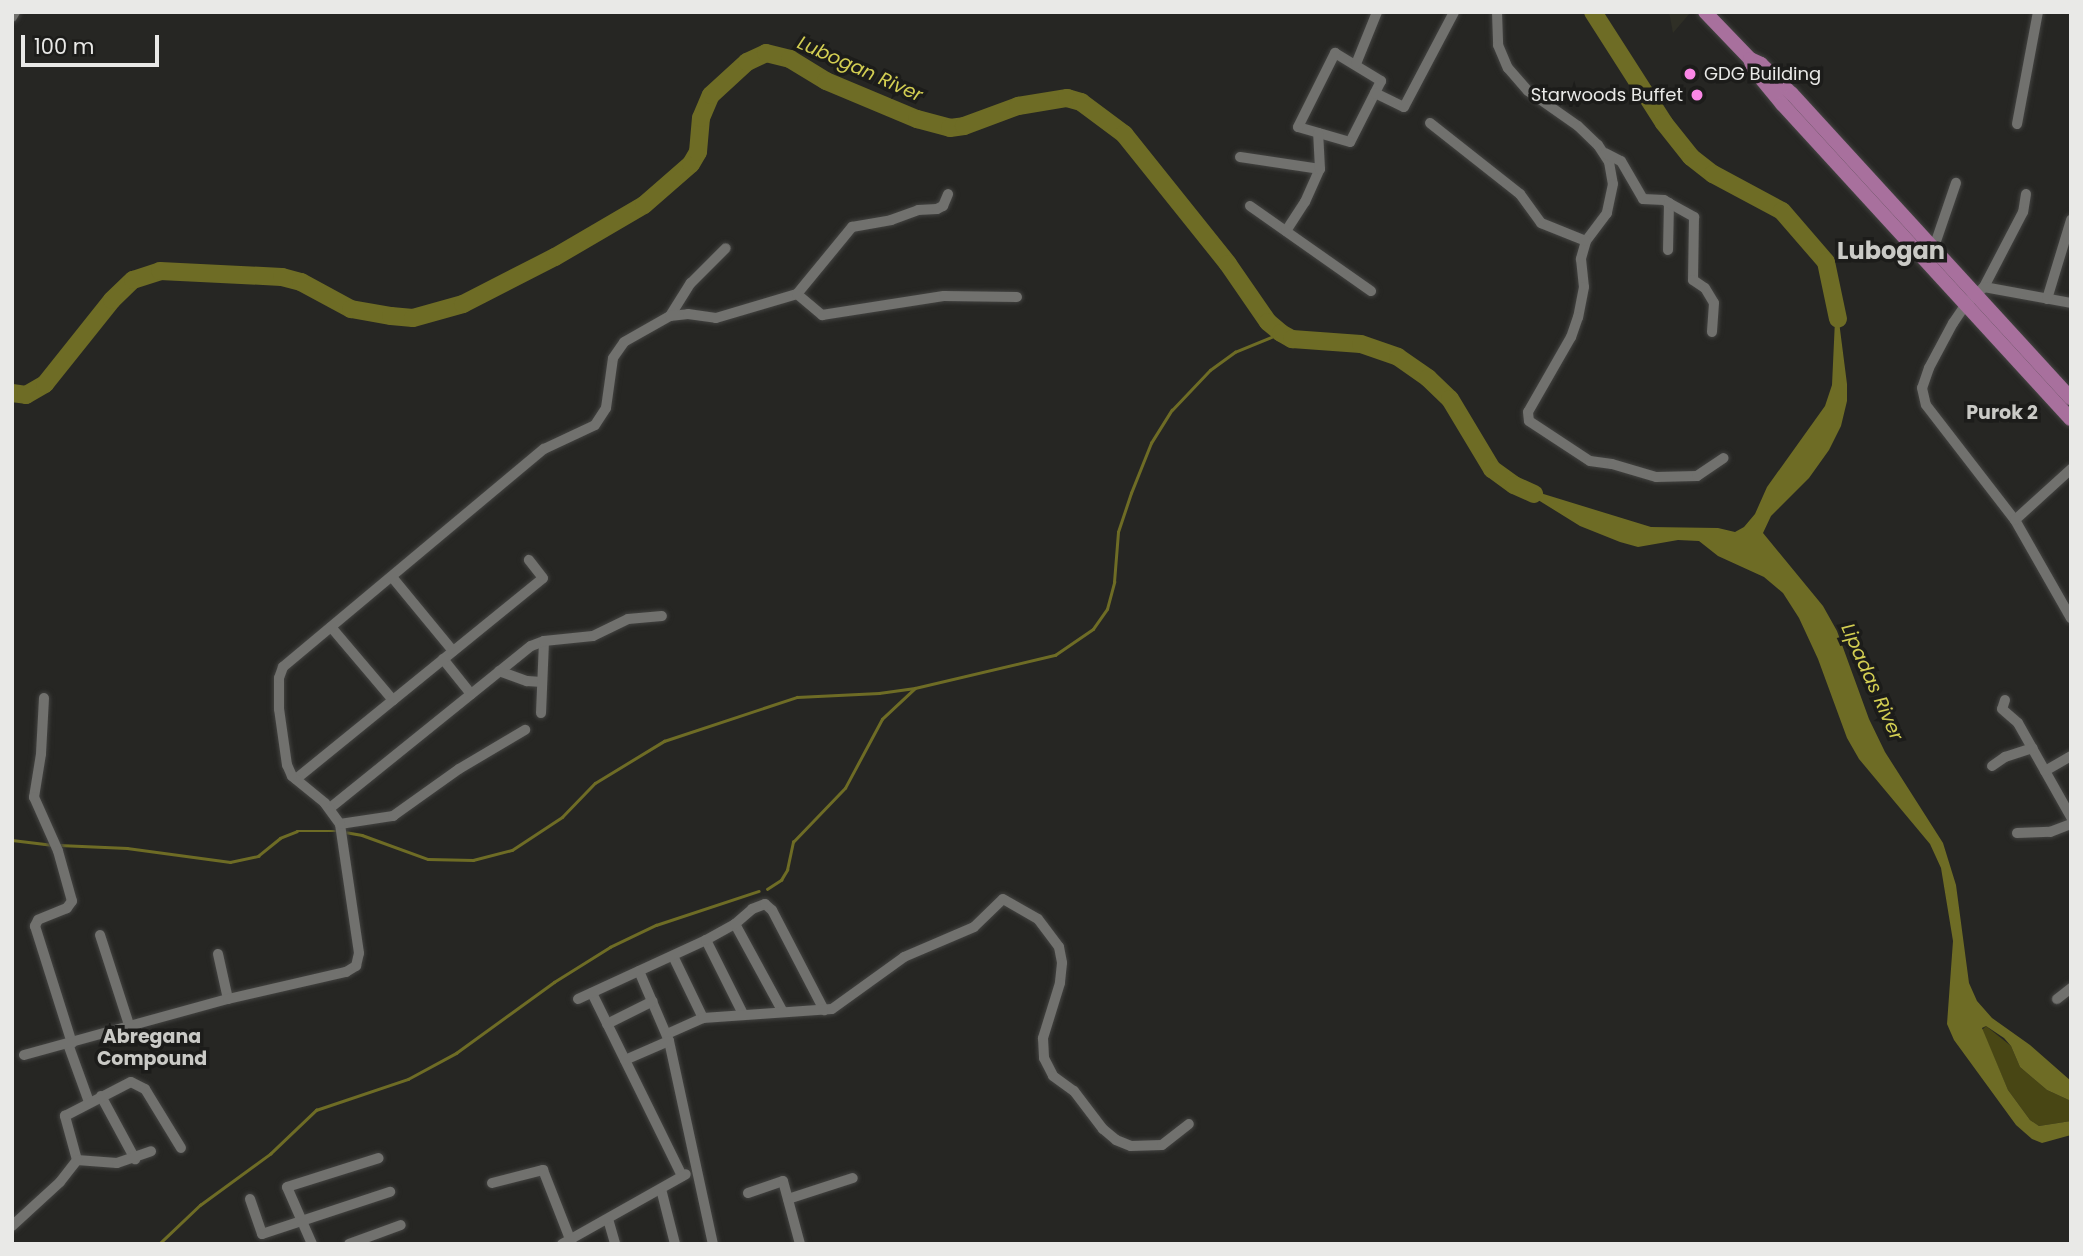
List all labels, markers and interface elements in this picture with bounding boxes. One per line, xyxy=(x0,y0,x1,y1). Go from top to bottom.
scale bar xyxy=(24,21,163,65)
water label: Lubogan River xyxy=(794,31,926,107)
text: 100 m xyxy=(34,32,94,61)
place label: GDG Building xyxy=(1704,63,1821,85)
marker: GDG Building xyxy=(1682,66,1698,82)
place label: Starwoods Buffet xyxy=(1531,84,1683,106)
marker: Starwoods Buffet xyxy=(1689,87,1705,103)
district label: Lubogan xyxy=(1837,237,1945,265)
district label: Purok 2 xyxy=(1966,402,2038,424)
water label: Lipadas River xyxy=(1836,620,1908,744)
district label: Abregana Compound xyxy=(97,1026,207,1070)

